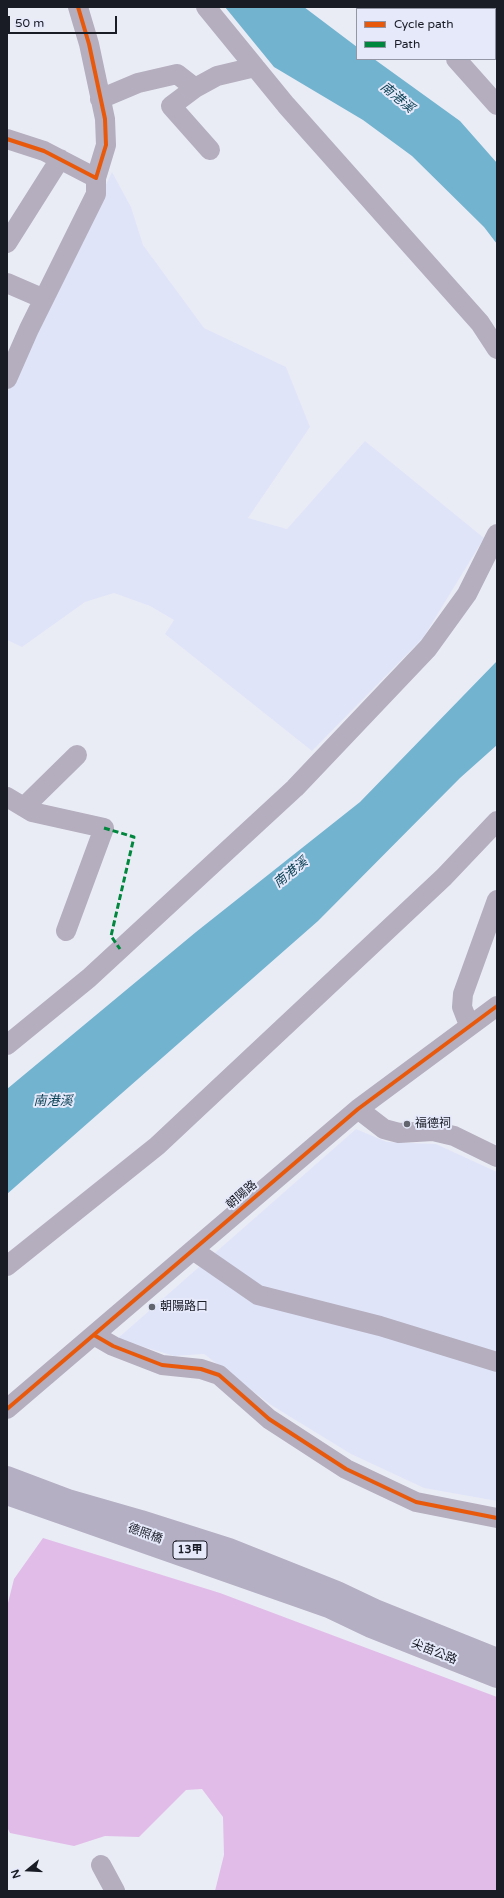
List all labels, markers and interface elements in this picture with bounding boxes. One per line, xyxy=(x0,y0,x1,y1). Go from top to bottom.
scale bar xyxy=(10,8,119,34)
legend xyxy=(356,8,496,60)
text: 50 m xyxy=(15,16,44,30)
text: Cycle path xyxy=(394,17,453,31)
text: Path xyxy=(394,37,420,51)
water label: 南港溪 xyxy=(377,79,417,117)
water label: 南港溪 xyxy=(271,855,311,891)
water label: 南港溪 xyxy=(34,1094,72,1110)
place label: 福德祠 xyxy=(415,1117,451,1131)
marker: 福德祠 xyxy=(402,1119,412,1129)
street label: 朝陽路 xyxy=(224,1178,260,1212)
place label: 朝陽路口 xyxy=(160,1300,208,1314)
marker: 朝陽路口 xyxy=(147,1302,157,1312)
street label: 德照橋 xyxy=(126,1521,164,1547)
road number: 13甲 xyxy=(173,1541,207,1559)
street label: 尖苗公路 xyxy=(409,1636,459,1668)
north arrow xyxy=(8,1850,48,1890)
text: N xyxy=(9,1868,24,1880)

